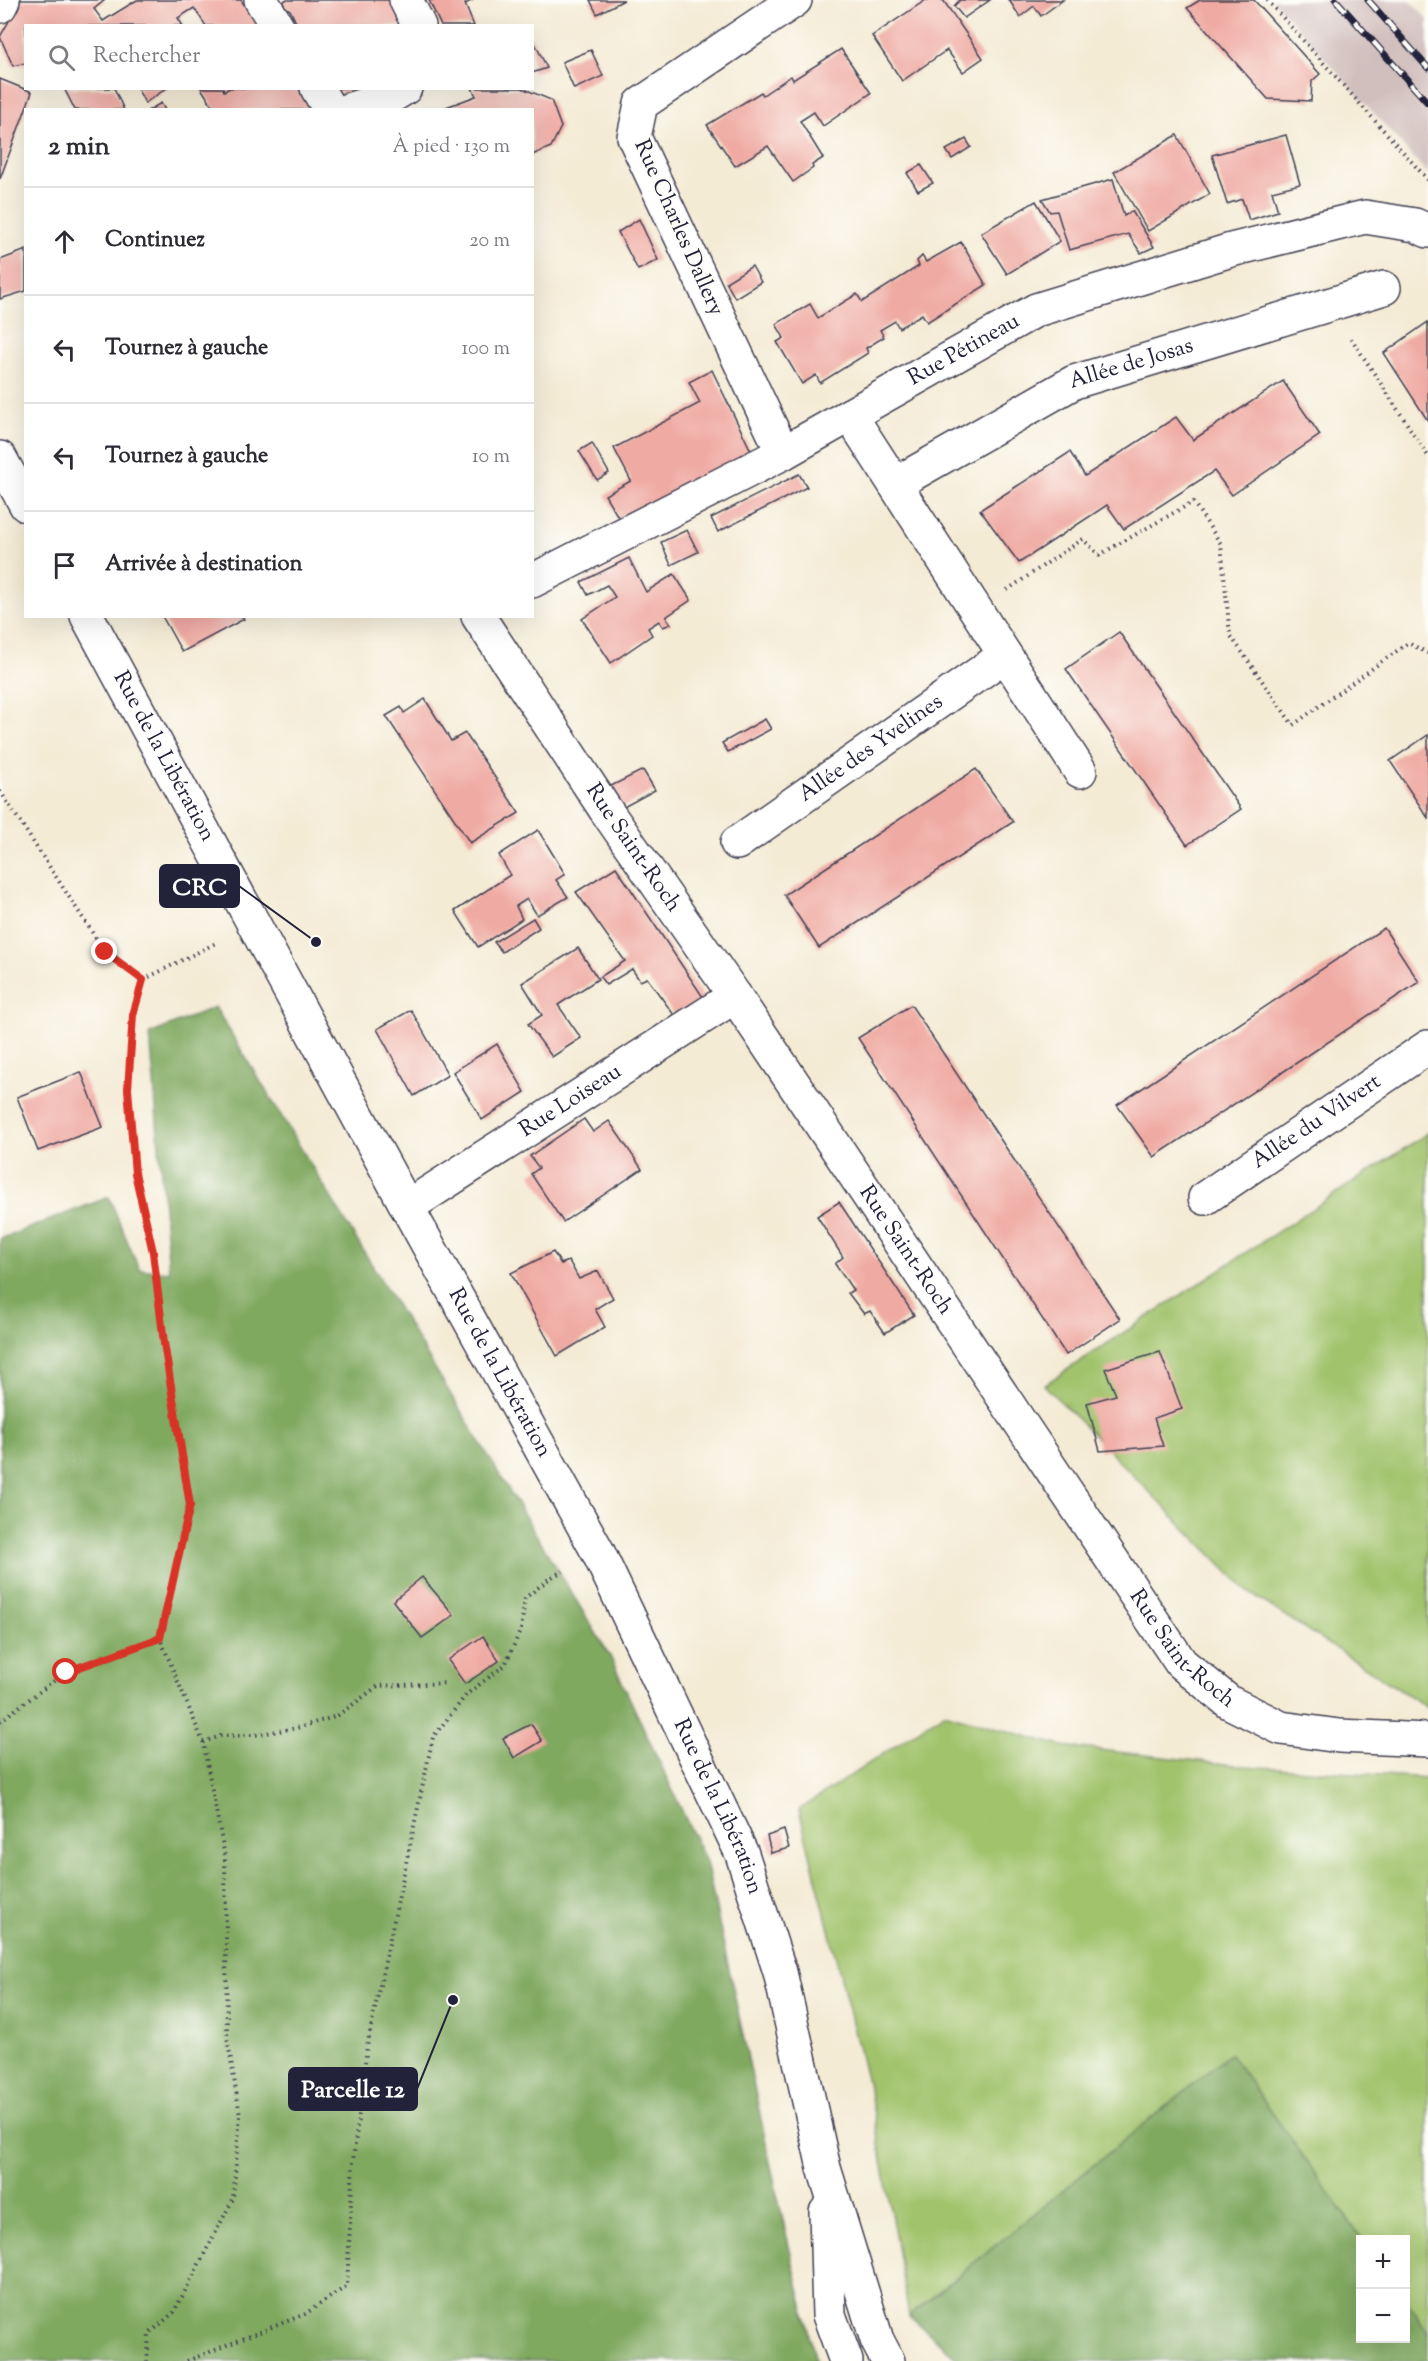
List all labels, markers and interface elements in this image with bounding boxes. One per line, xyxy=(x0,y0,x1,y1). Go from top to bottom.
search box xyxy=(24,24,534,90)
icon: search xyxy=(45,41,78,74)
text: Rechercher xyxy=(93,41,200,73)
text: 2 min xyxy=(48,129,110,166)
text: À pied · 130 m xyxy=(393,133,510,162)
street label: Rue Charles Dallery xyxy=(625,135,731,321)
icon: ahead xyxy=(48,225,81,258)
text: Continuez xyxy=(105,225,205,257)
text: 20 m xyxy=(469,227,510,256)
street label: Rue Pétineau xyxy=(903,306,1026,395)
street label: Allée de Josas xyxy=(1065,331,1197,399)
icon: left xyxy=(48,333,81,366)
text: Tournez à gauche xyxy=(105,333,268,365)
text: 100 m xyxy=(461,335,510,364)
icon: left xyxy=(48,441,81,474)
text: Tournez à gauche xyxy=(105,441,268,473)
text: 10 m xyxy=(472,443,510,472)
icon: arrive xyxy=(48,549,81,582)
text: Arrivée à destination xyxy=(105,549,302,581)
street label: Rue de la Libération xyxy=(104,666,222,848)
street label: Allée des Yvelines xyxy=(792,687,950,811)
street label: Rue Saint-Roch xyxy=(577,778,688,919)
callout: CRC xyxy=(160,865,239,907)
text: CRC xyxy=(172,872,228,906)
route end xyxy=(91,938,117,964)
street label: Rue Loiseau xyxy=(514,1057,629,1146)
street label: Allée du Vilvert xyxy=(1246,1067,1388,1178)
street label: Rue Saint-Roch xyxy=(850,1179,960,1322)
street label: Rue de la Libération xyxy=(439,1283,559,1464)
street label: Rue Saint-Roch xyxy=(1120,1583,1242,1716)
route start xyxy=(52,1658,78,1684)
street label: Rue de la Libération xyxy=(664,1714,770,1899)
callout: Parcelle 12 xyxy=(289,2068,417,2110)
text: Parcelle 12 xyxy=(301,2074,406,2108)
map controls xyxy=(1356,2235,1410,2343)
button: + xyxy=(1356,2235,1410,2289)
button: − xyxy=(1356,2289,1410,2343)

